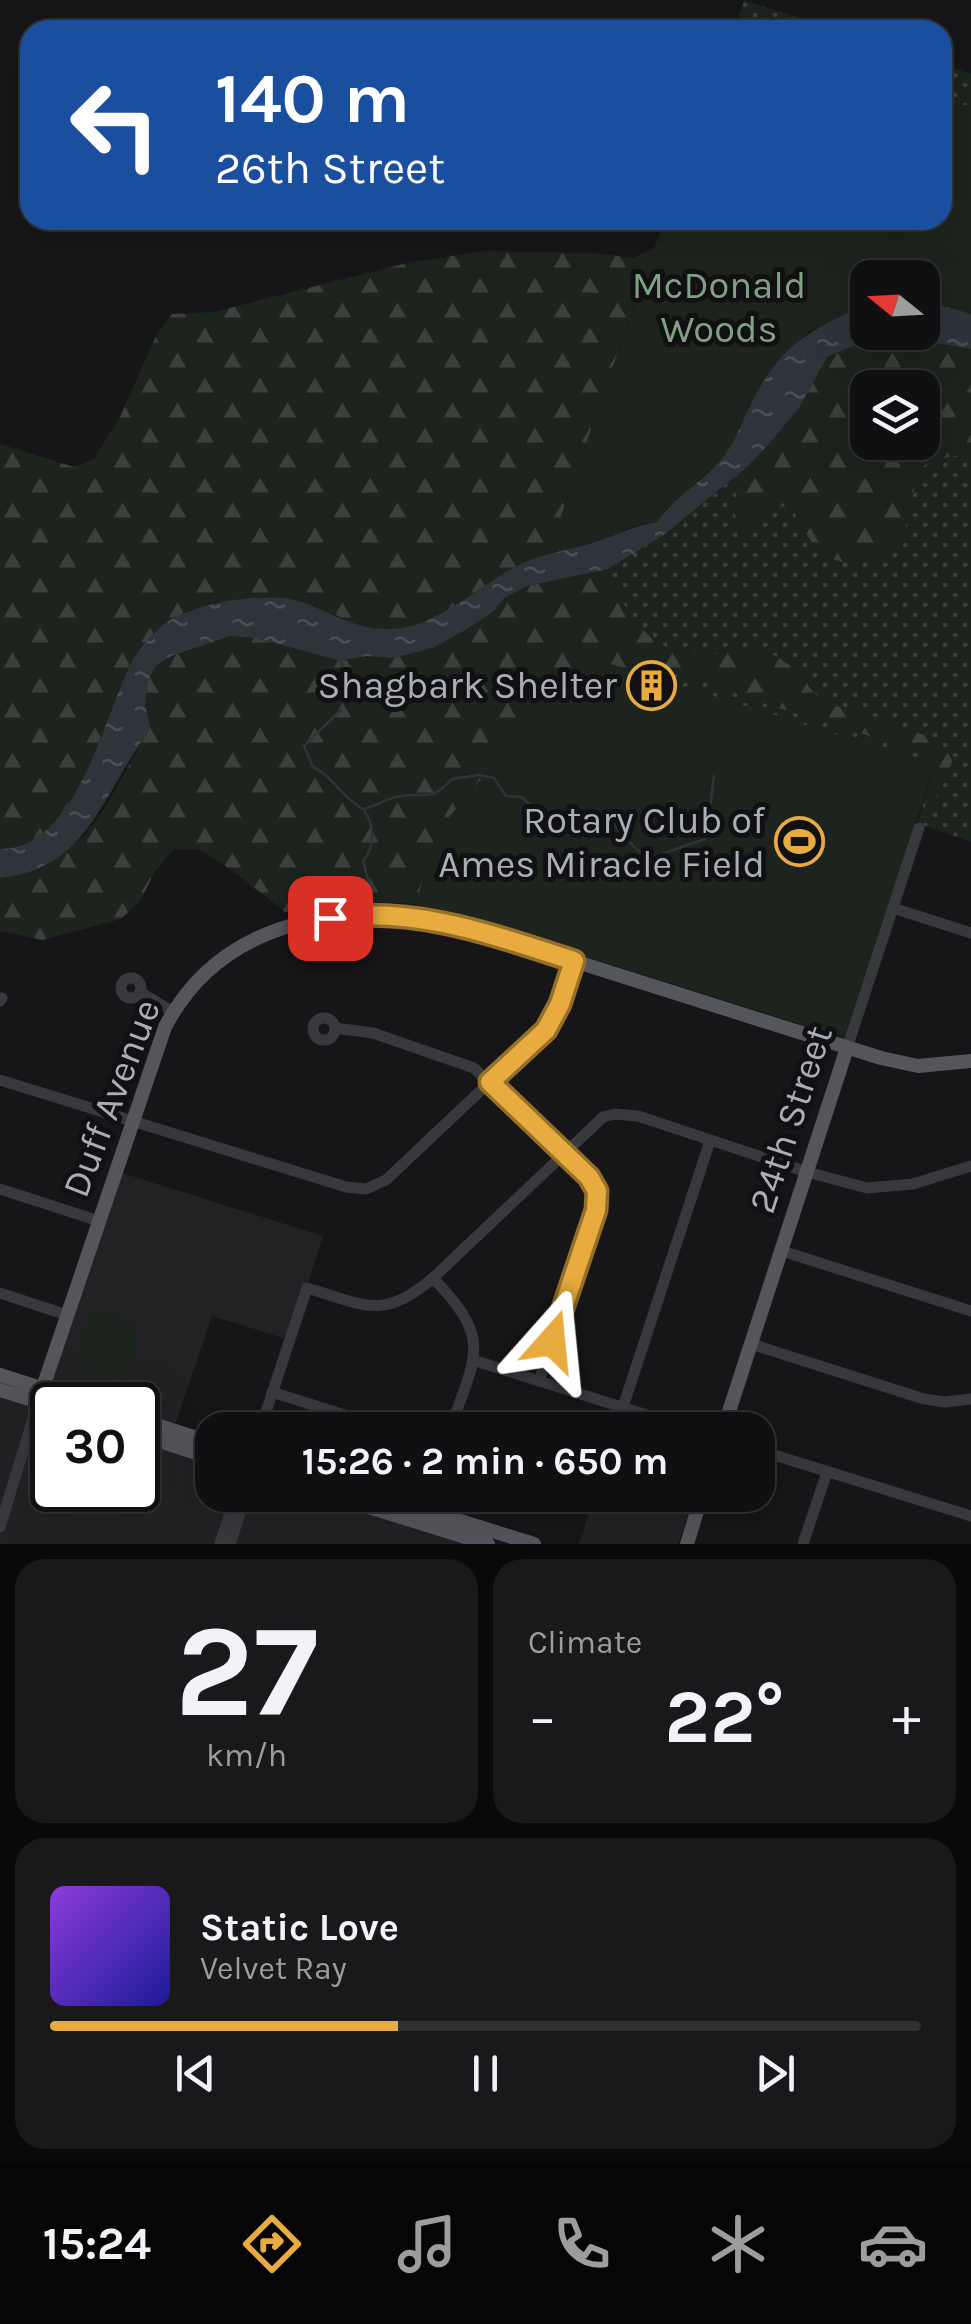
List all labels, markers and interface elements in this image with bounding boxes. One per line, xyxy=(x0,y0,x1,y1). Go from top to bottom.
text: 140 m xyxy=(215,58,410,140)
icon: left xyxy=(50,60,180,190)
text: 26th Street xyxy=(215,142,445,194)
north arrow xyxy=(850,260,940,350)
map controls xyxy=(850,260,940,460)
park label: McDonald Woods xyxy=(632,263,806,352)
button: layers xyxy=(850,370,940,460)
building icon: Shagbark Shelter xyxy=(626,659,678,711)
place label: Shagbark Shelter xyxy=(318,663,617,708)
place label: Rotary Club of Ames Miracle Field xyxy=(438,798,766,887)
sports icon: Rotary Club of Ames Miracle Field xyxy=(774,816,826,868)
pin xyxy=(288,876,373,961)
icon: arrive xyxy=(303,891,358,946)
street label: Duff Avenue xyxy=(53,993,170,1203)
street label: 24th Street xyxy=(739,1020,842,1218)
position arrow xyxy=(500,1289,604,1393)
speed limit sign: 30 xyxy=(30,1382,160,1512)
text: 15:26 · 2 min · 650 m xyxy=(302,1439,668,1484)
text: 27 xyxy=(175,1596,318,1748)
text: Climate xyxy=(528,1624,642,1661)
text: 22° xyxy=(665,1673,784,1761)
text: − xyxy=(528,1685,557,1749)
text: + xyxy=(892,1685,921,1749)
text: km/h xyxy=(206,1737,287,1774)
text: Static Love xyxy=(200,1905,399,1950)
text: Velvet Ray xyxy=(200,1950,347,1987)
icon: previous xyxy=(168,2046,223,2101)
icon: pause xyxy=(458,2046,513,2101)
icon: next xyxy=(748,2046,803,2101)
icon: directions xyxy=(237,2209,307,2279)
icon: music xyxy=(392,2209,462,2279)
icon: phone xyxy=(547,2209,617,2279)
icon: climate xyxy=(703,2209,773,2279)
icon: car xyxy=(858,2209,928,2279)
text: 15:24 xyxy=(43,2218,151,2270)

